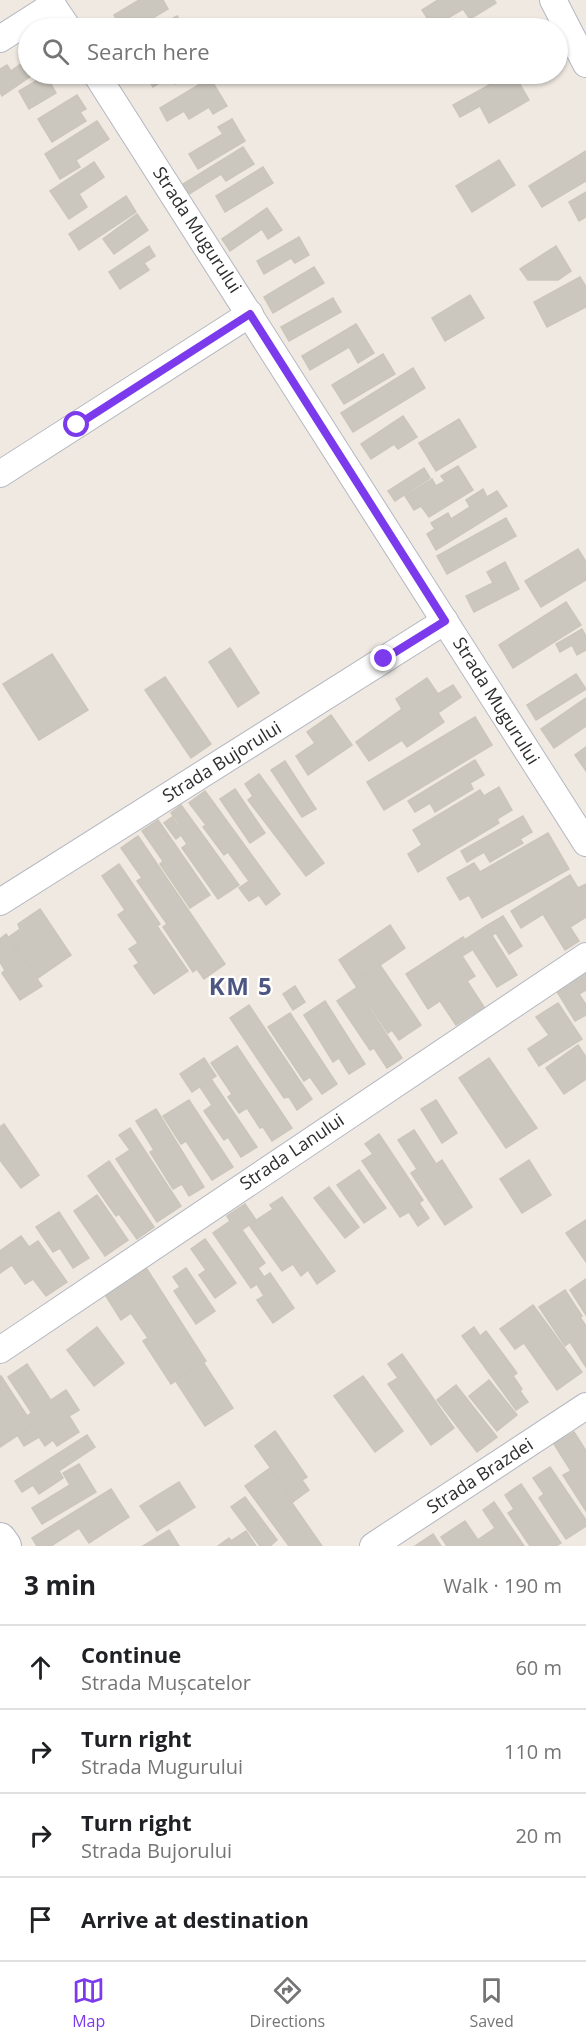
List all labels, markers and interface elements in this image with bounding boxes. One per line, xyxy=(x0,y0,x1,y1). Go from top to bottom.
search box xyxy=(18,18,568,84)
icon: search xyxy=(39,35,72,68)
text: Search here xyxy=(87,36,210,66)
street label: Strada Mugurului xyxy=(148,162,248,297)
route start xyxy=(63,411,89,437)
street label: Strada Mugurului xyxy=(448,632,546,769)
route end xyxy=(370,645,396,671)
street label: Strada Bujorului xyxy=(157,715,285,807)
district label: KM 5 xyxy=(209,969,273,1002)
street label: Strada Lanului xyxy=(235,1107,348,1195)
street label: Strada Brazdei xyxy=(422,1432,537,1519)
text: 3 min xyxy=(24,1567,96,1603)
text: Walk · 190 m xyxy=(443,1572,562,1599)
text: Continue xyxy=(81,1639,181,1669)
icon: ahead xyxy=(24,1651,57,1684)
text: 60 m xyxy=(515,1654,562,1681)
text: Strada Mușcatelor xyxy=(81,1669,251,1696)
text: Turn right xyxy=(81,1723,192,1753)
icon: right xyxy=(24,1735,57,1768)
text: 110 m xyxy=(504,1738,562,1765)
text: Strada Mugurului xyxy=(81,1753,243,1780)
text: Turn right xyxy=(81,1807,192,1837)
icon: right xyxy=(24,1819,57,1852)
text: 20 m xyxy=(515,1822,562,1849)
text: Strada Bujorului xyxy=(81,1837,232,1864)
icon: arrive xyxy=(24,1903,57,1936)
text: Arrive at destination xyxy=(81,1904,309,1934)
tab: Map xyxy=(72,1974,105,2032)
tab: Directions xyxy=(250,1974,325,2032)
tab: Saved xyxy=(469,1974,514,2032)

